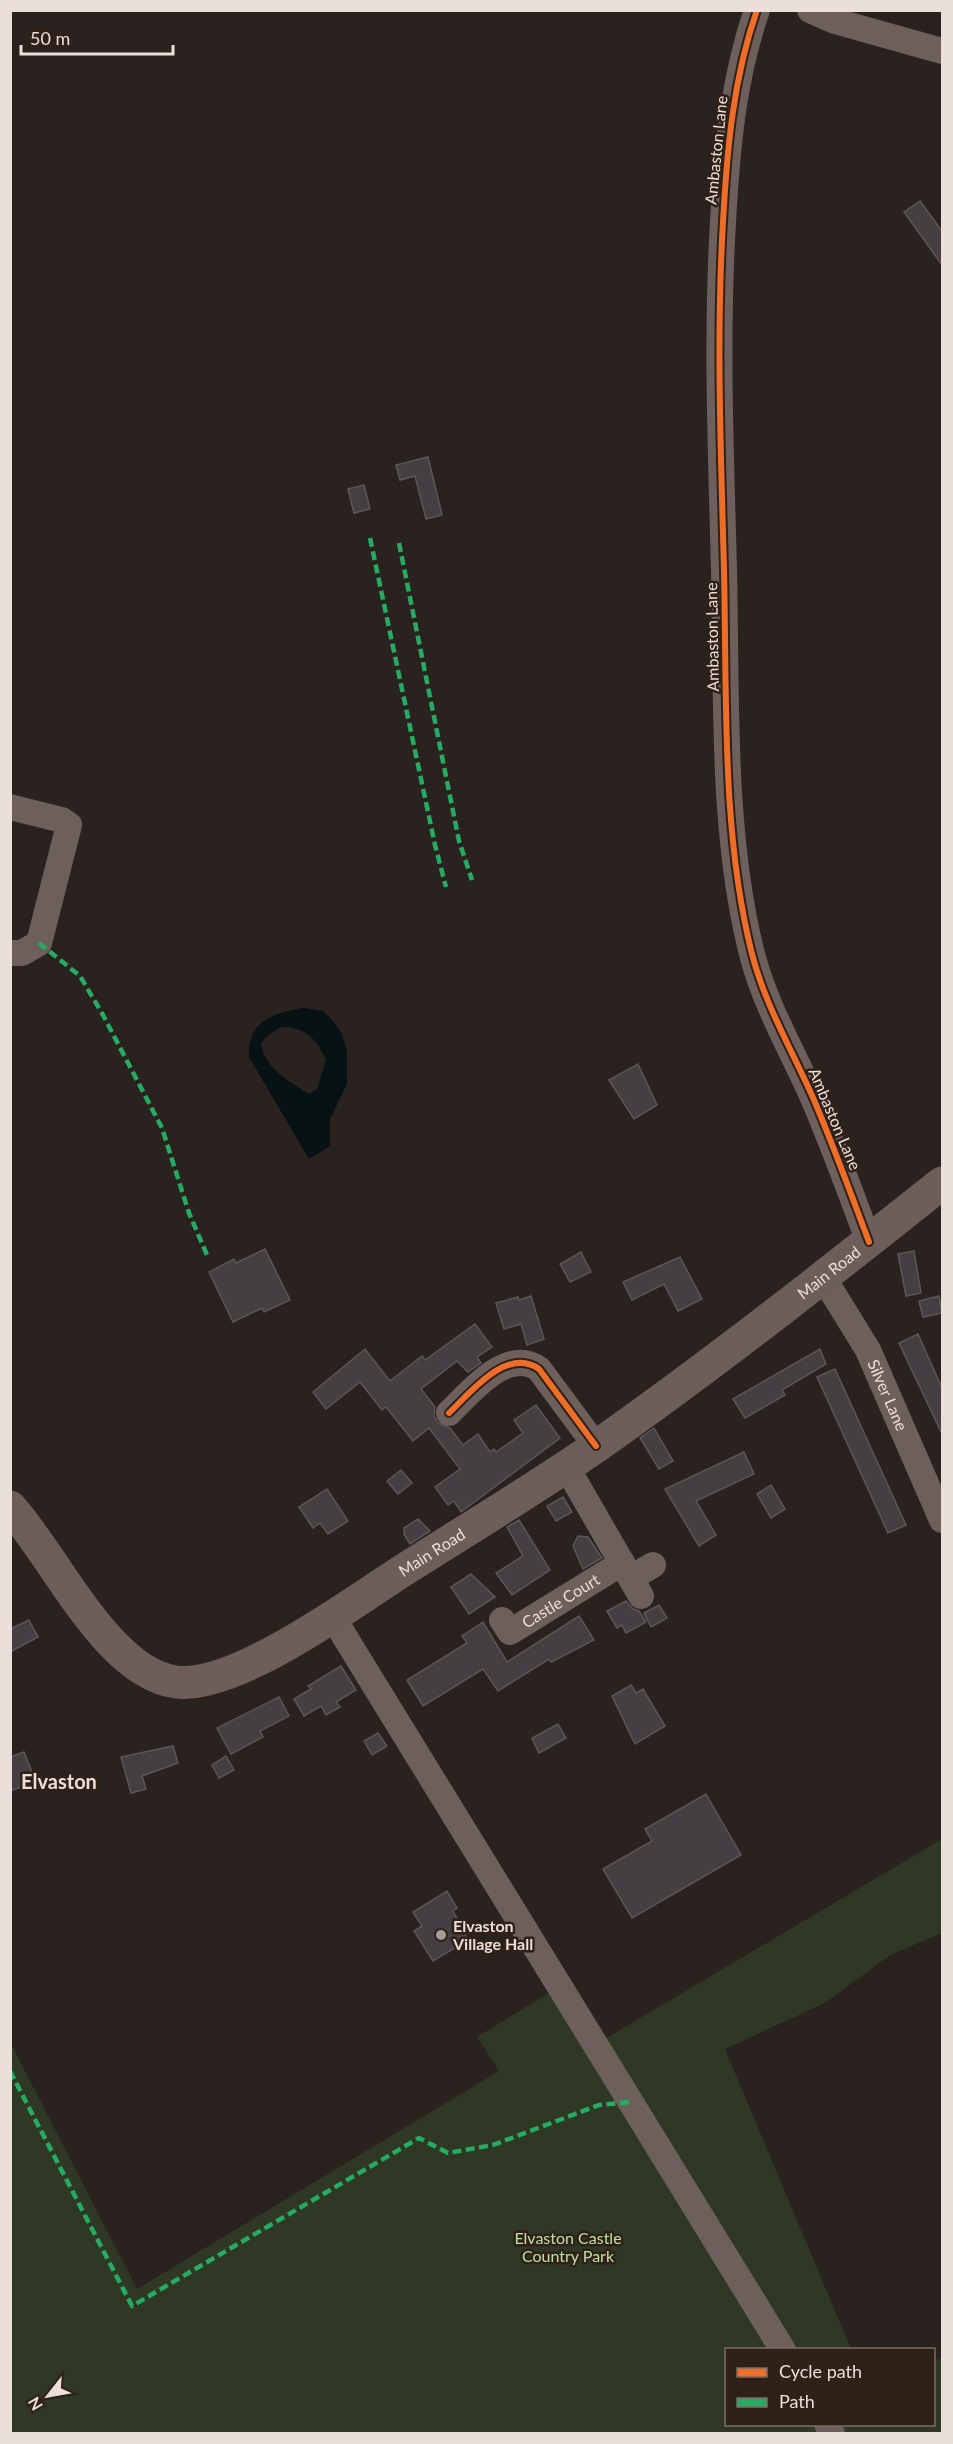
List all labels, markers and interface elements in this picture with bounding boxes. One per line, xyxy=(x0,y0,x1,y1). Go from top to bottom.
scale bar xyxy=(21,18,172,56)
text: 50 m xyxy=(30,27,70,49)
street label: Ambaston Lane xyxy=(700,95,731,205)
street label: Ambaston Lane xyxy=(701,582,722,692)
street label: Ambaston Lane xyxy=(805,1065,866,1173)
street label: Main Road xyxy=(793,1242,864,1303)
street label: Silver Lane xyxy=(864,1356,912,1434)
street label: Main Road xyxy=(395,1524,468,1580)
street label: Castle Court xyxy=(518,1569,603,1631)
district label: Elvaston xyxy=(21,1769,97,1793)
place label: Elvaston Village Hall xyxy=(452,1916,533,1953)
marker: Elvaston Village Hall xyxy=(434,1928,448,1942)
park label: Elvaston Castle Country Park xyxy=(514,2228,622,2265)
legend xyxy=(725,2348,935,2426)
text: Cycle path xyxy=(779,2360,862,2382)
north arrow xyxy=(18,2366,78,2426)
text: Path xyxy=(779,2390,815,2412)
text: N xyxy=(23,2394,46,2414)

